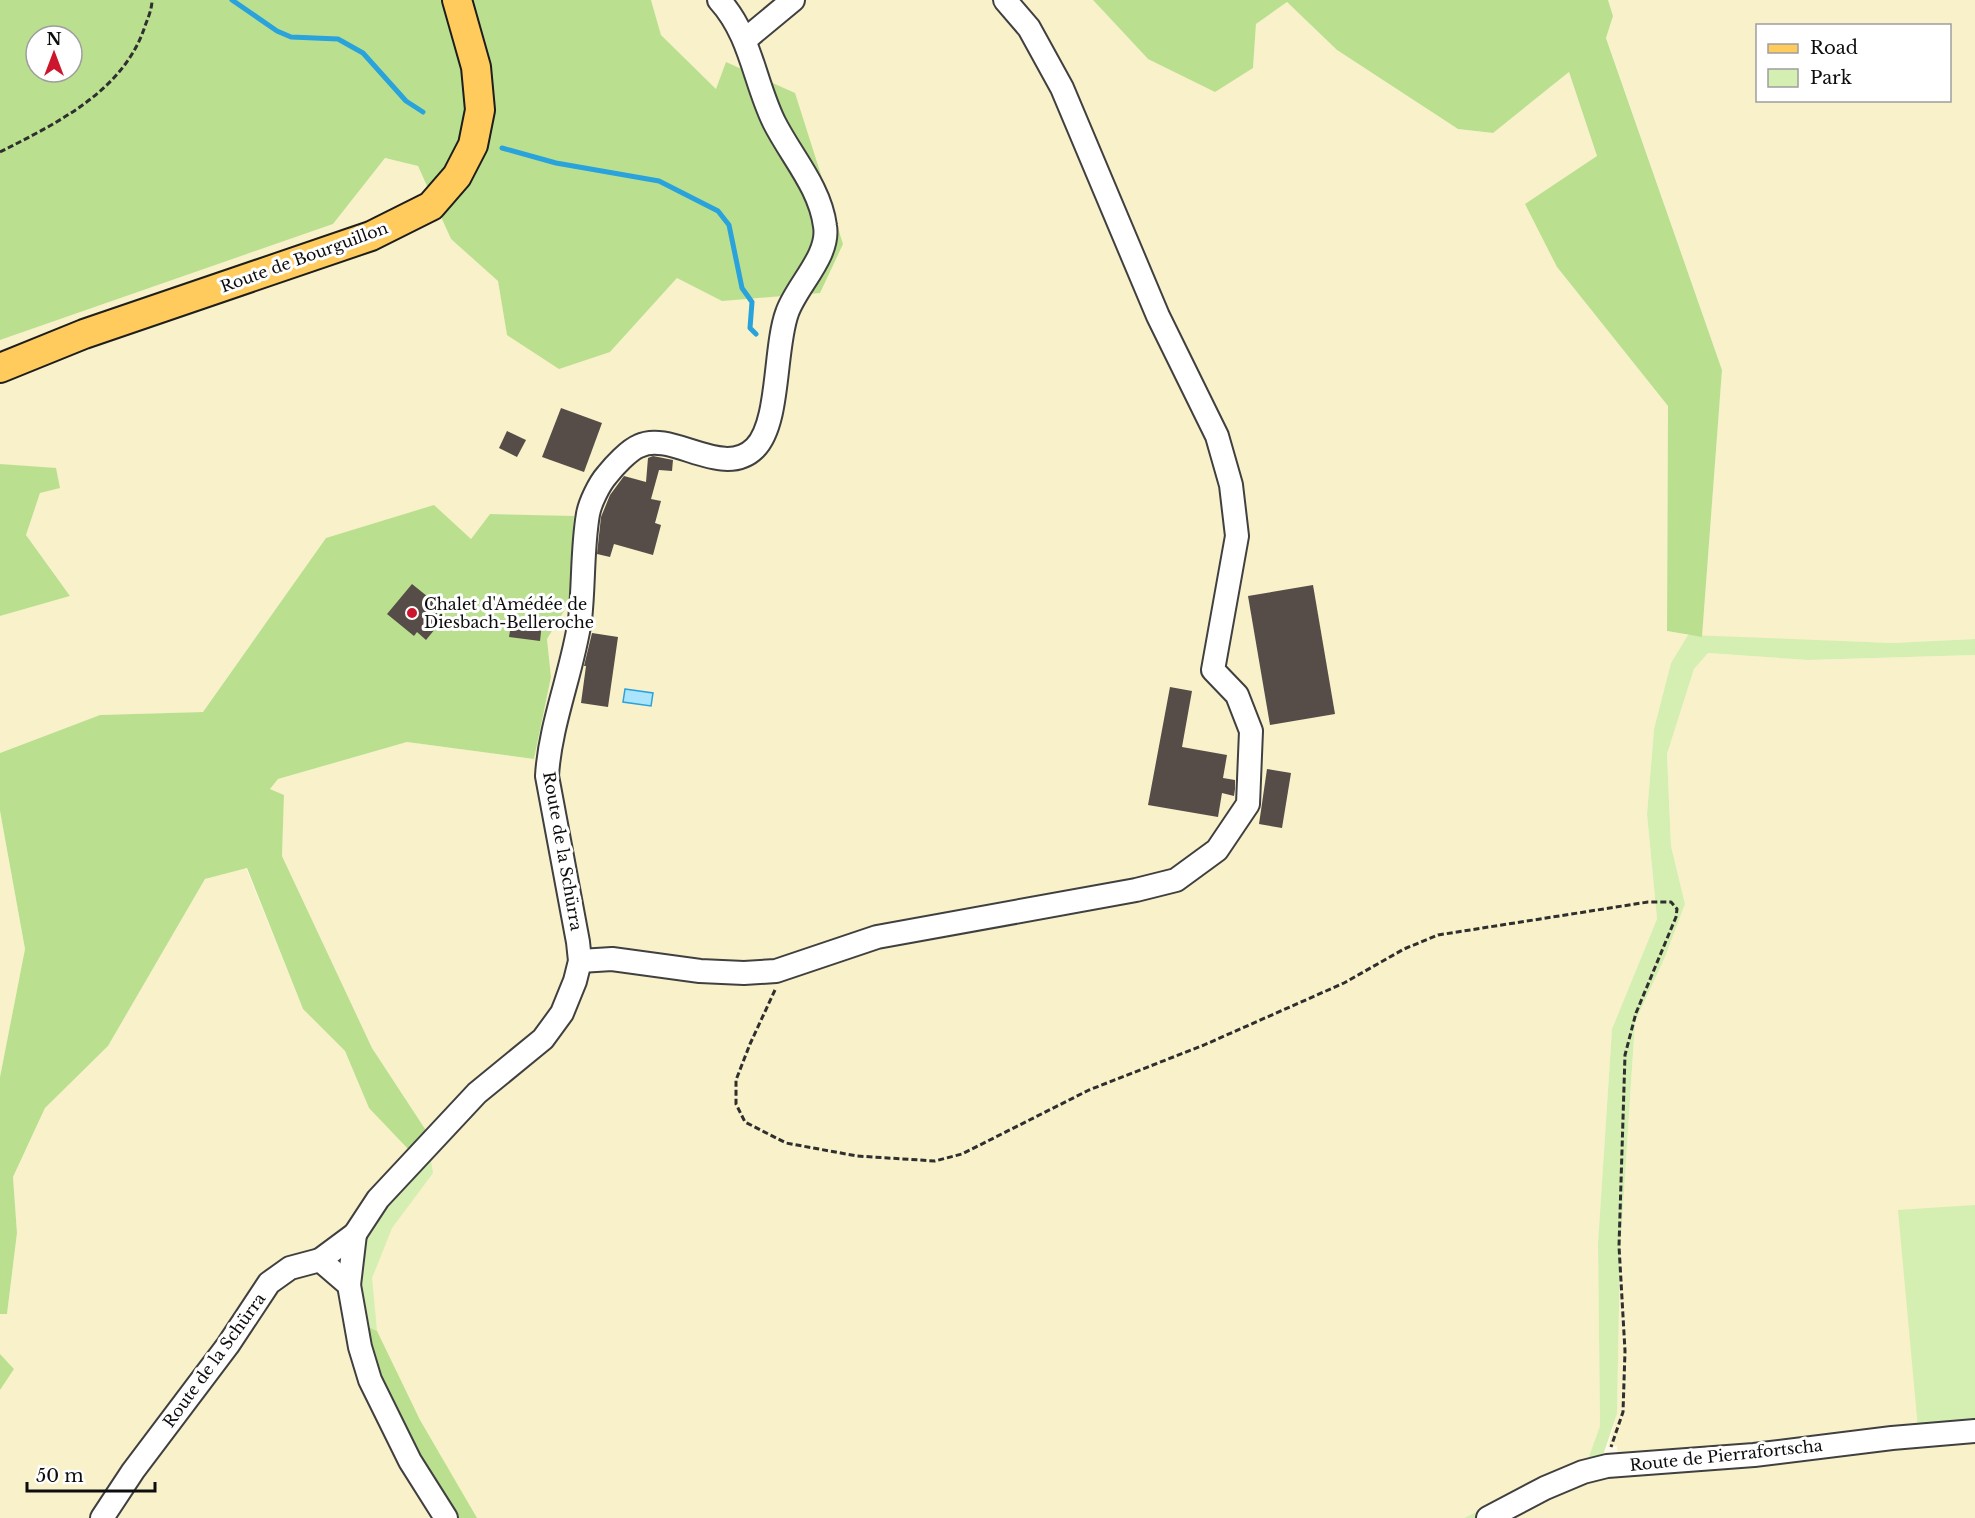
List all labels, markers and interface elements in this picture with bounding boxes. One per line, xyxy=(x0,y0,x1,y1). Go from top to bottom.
north arrow xyxy=(24,24,84,84)
legend xyxy=(1756,24,1951,102)
text: N xyxy=(46,29,62,49)
text: Road xyxy=(1810,37,1858,59)
text: Park xyxy=(1810,67,1852,89)
street label: Route de Bourguillon xyxy=(218,217,390,297)
place label: Chalet d'Amédée de Diesbach-Belleroche xyxy=(424,594,594,632)
marker: Chalet d'Amédée de Diesbach-Belleroche xyxy=(405,606,419,620)
street label: Route de la Schürra xyxy=(539,770,587,932)
street label: Route de la Schürra xyxy=(159,1289,270,1431)
street label: Route de Pierrafortscha xyxy=(1628,1435,1824,1475)
scale bar xyxy=(27,1455,154,1493)
text: 50 m xyxy=(36,1465,84,1487)

